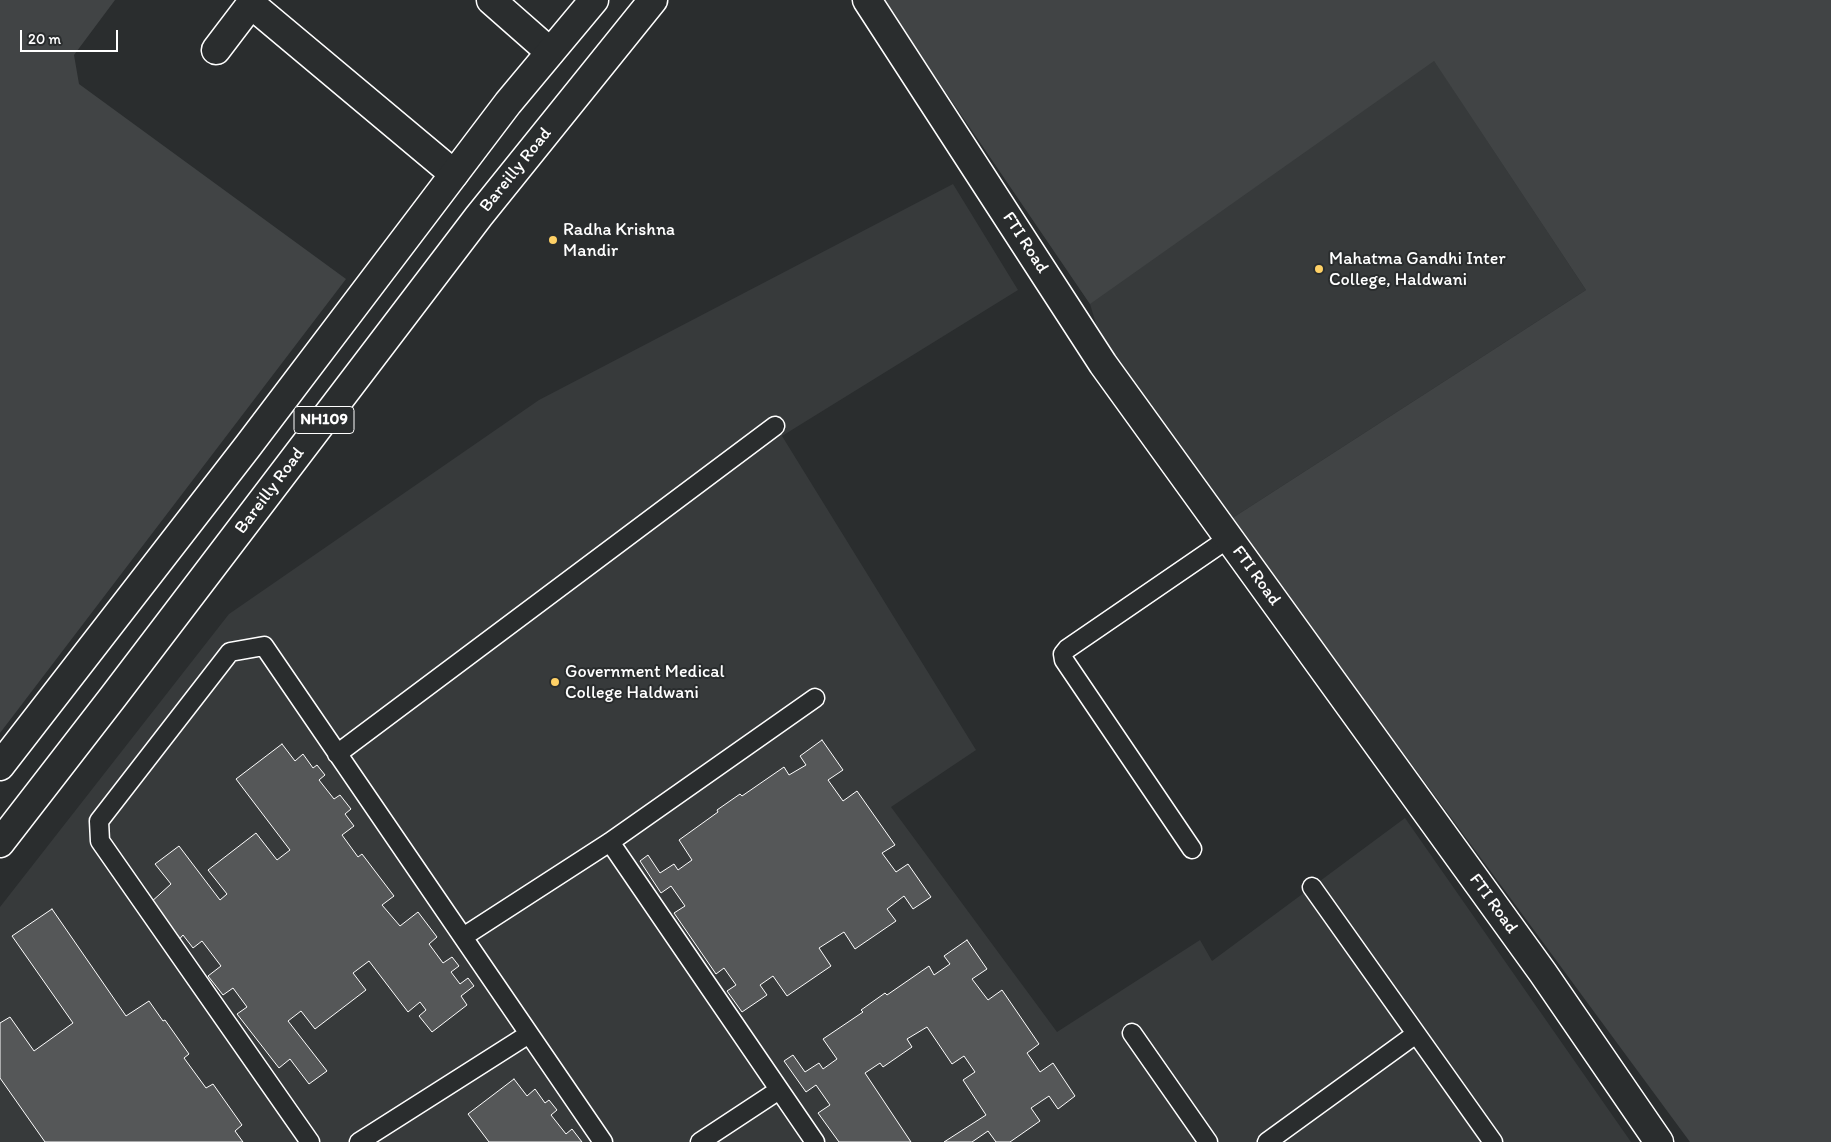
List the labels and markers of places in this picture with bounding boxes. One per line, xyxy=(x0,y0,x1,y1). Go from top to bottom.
place label: Radha Krishna Mandir xyxy=(563,219,675,262)
marker: Radha Krishna Mandir xyxy=(547,234,559,246)
place label: Mahatma Gandhi Inter College, Haldwani xyxy=(1329,248,1506,290)
marker: Mahatma Gandhi Inter College, Haldwani xyxy=(1313,263,1325,275)
place label: Government Medical College Haldwani xyxy=(565,661,725,704)
marker: Government Medical College Haldwani xyxy=(549,676,561,688)

